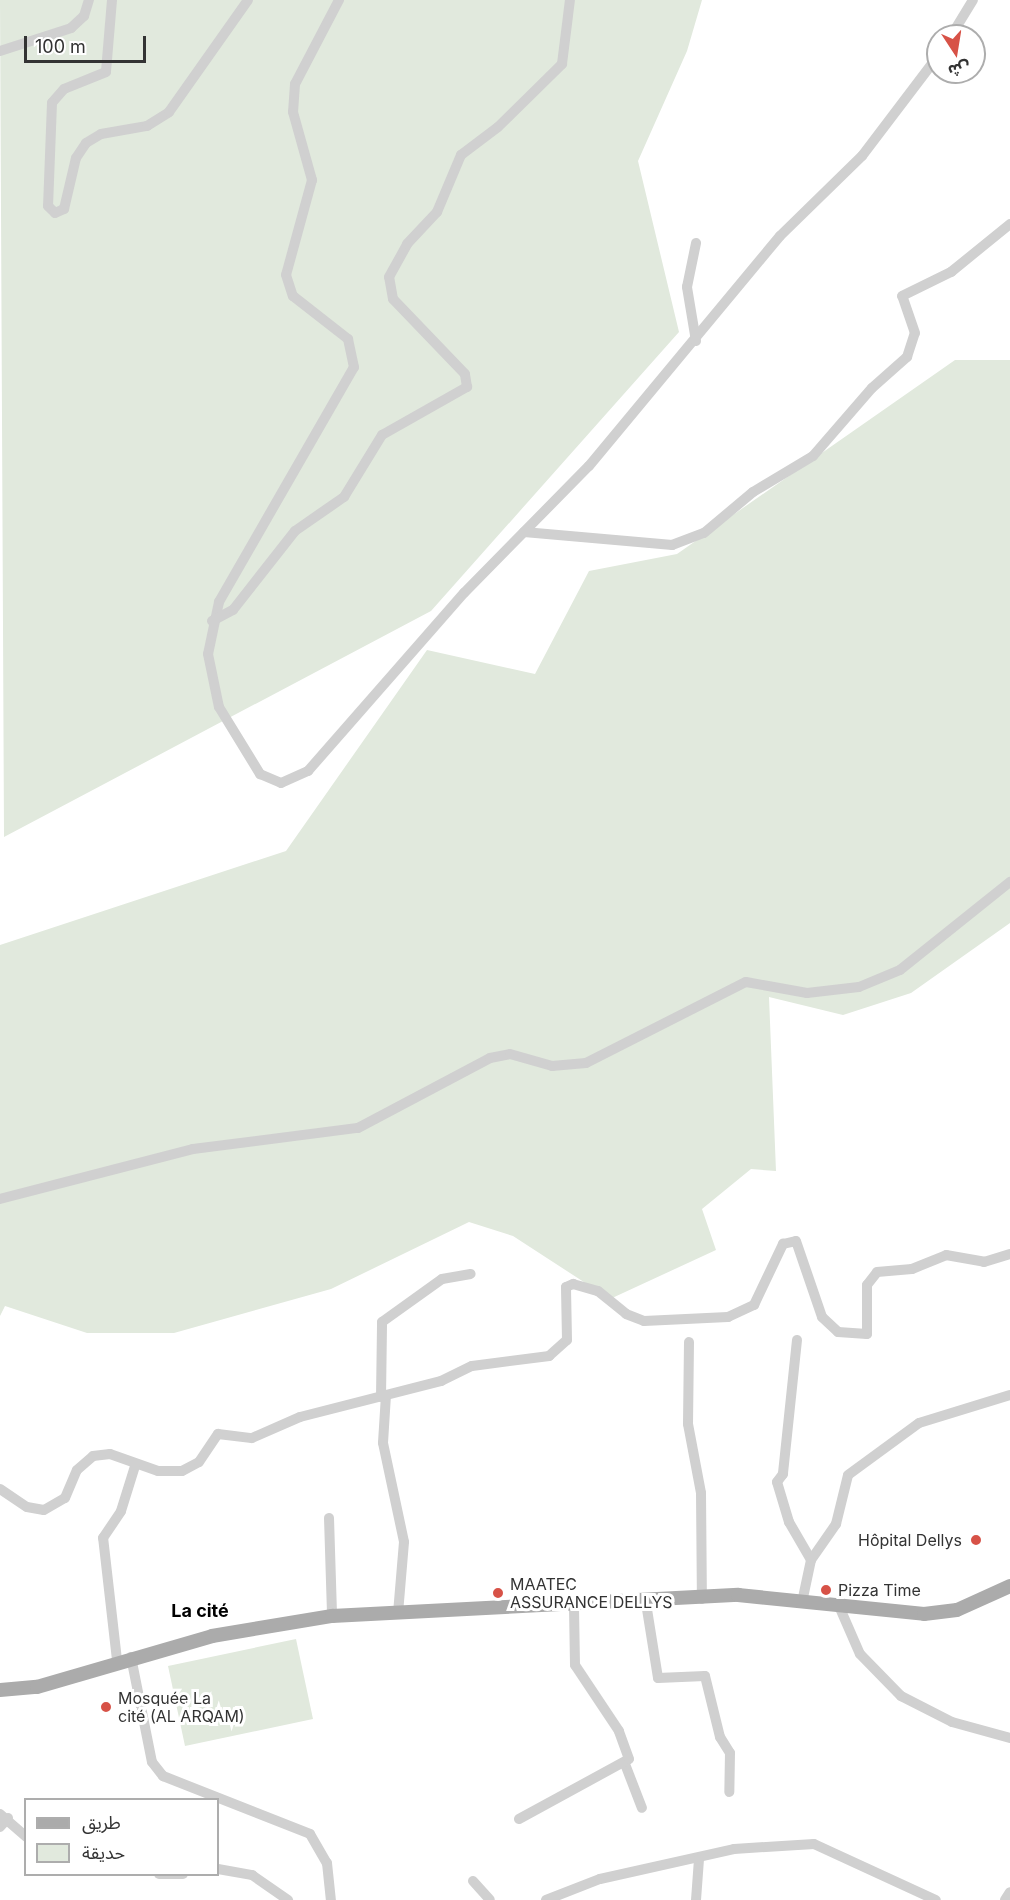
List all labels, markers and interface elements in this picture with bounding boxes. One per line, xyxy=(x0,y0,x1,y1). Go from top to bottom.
scale bar xyxy=(27,24,148,62)
north arrow xyxy=(926,24,986,84)
text: 100 m xyxy=(35,36,86,57)
text: ش xyxy=(947,58,972,82)
place label: Hôpital Dellys xyxy=(858,1530,962,1550)
marker: Hôpital Dellys xyxy=(967,1531,985,1549)
place label: MAATEC ASSURANCE DELLYS xyxy=(510,1574,673,1612)
place label: Pizza Time xyxy=(838,1580,921,1600)
marker: Pizza Time xyxy=(819,1583,833,1597)
marker: MAATEC ASSURANCE DELLYS xyxy=(491,1586,505,1600)
district label: La cité xyxy=(171,1600,229,1622)
place label: Mosquée La cité (AL ARQAM) xyxy=(118,1688,245,1726)
marker: Mosquée La cité (AL ARQAM) xyxy=(99,1700,113,1714)
legend xyxy=(24,1798,219,1876)
text: طريق xyxy=(82,1812,121,1833)
text: حديقة xyxy=(82,1842,125,1863)

